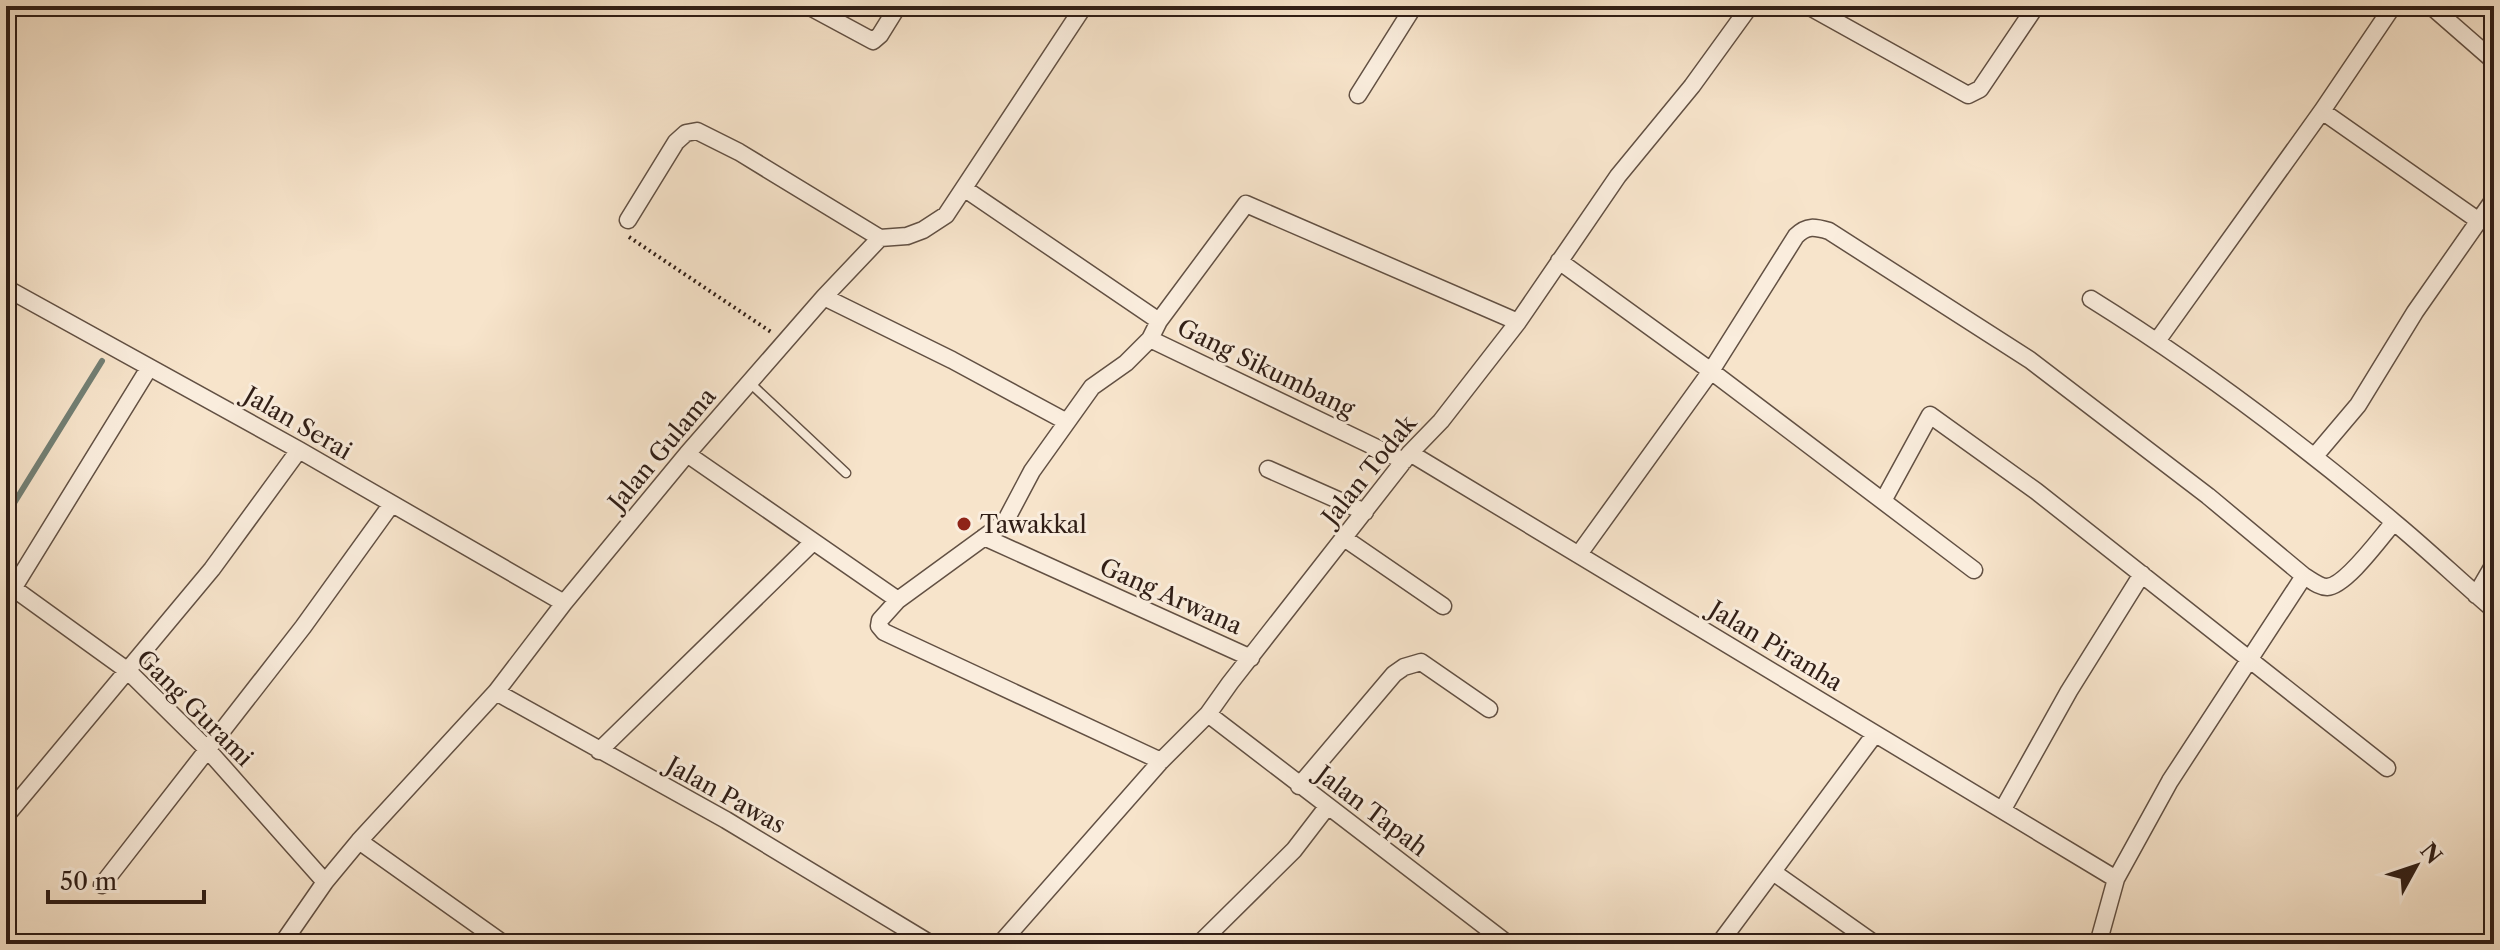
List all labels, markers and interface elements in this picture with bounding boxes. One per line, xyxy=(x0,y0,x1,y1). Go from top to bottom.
street label: Gang Sikumbang xyxy=(1173,313,1360,424)
street label: Jalan Serai xyxy=(235,378,357,466)
street label: Jalan Gulama xyxy=(600,382,722,519)
street label: Jalan Todak xyxy=(1313,408,1423,534)
place label: Tawakkal xyxy=(980,510,1087,539)
marker: Tawakkal xyxy=(955,515,973,533)
street label: Gang Arwana xyxy=(1095,552,1247,640)
street label: Jalan Piranha xyxy=(1701,593,1848,697)
street label: Gang Gurami xyxy=(131,644,259,772)
street label: Jalan Pawas xyxy=(658,748,791,840)
street label: Jalan Tapah xyxy=(1307,757,1434,862)
north arrow xyxy=(2376,826,2456,906)
text: N xyxy=(2414,837,2447,869)
scale bar xyxy=(48,854,204,904)
text: 50 m xyxy=(60,867,117,896)

